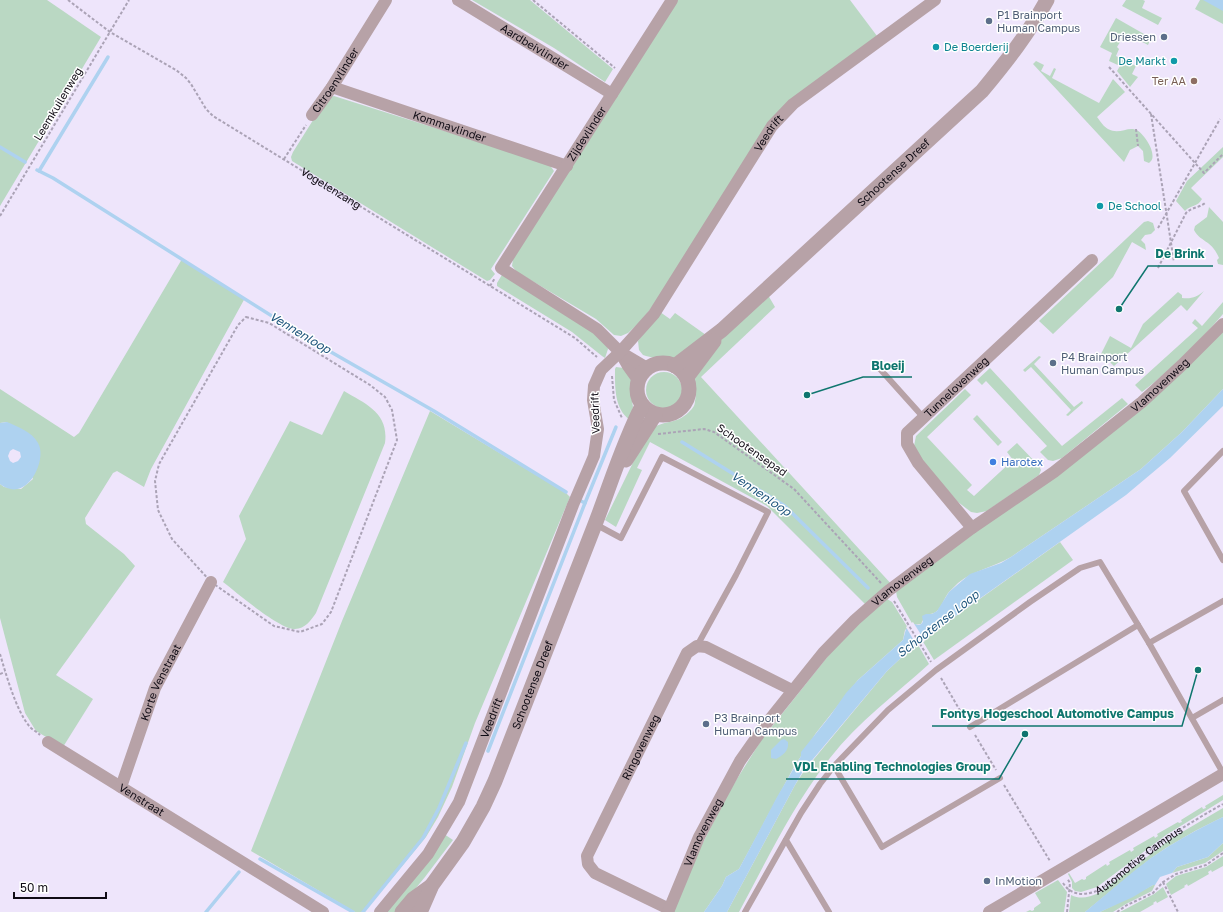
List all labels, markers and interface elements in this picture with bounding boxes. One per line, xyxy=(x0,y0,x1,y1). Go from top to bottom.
place label: P1 Brainport Human Campus xyxy=(997,8,1080,34)
marker: P1 Brainport Human Campus xyxy=(984,16,994,26)
street label: Aardbeivlinder xyxy=(499,21,572,73)
place label: Driessen xyxy=(1110,30,1156,43)
marker: Driessen xyxy=(1159,32,1169,42)
place label: De Boerderij xyxy=(944,40,1009,53)
marker: De Boerderij xyxy=(931,42,941,52)
street label: Citroenvlinder xyxy=(309,44,361,115)
place label: De Markt xyxy=(1118,54,1166,67)
marker: De Markt xyxy=(1169,56,1179,66)
street label: Leemkuilenweg xyxy=(31,65,84,143)
place label: Ter AA xyxy=(1152,74,1187,87)
marker: Ter AA xyxy=(1189,76,1199,86)
street label: Zijdevlinder xyxy=(564,103,609,163)
street label: Kommavlinder xyxy=(411,108,489,145)
street label: Veedrift xyxy=(751,111,786,153)
street label: Schootense Dreef xyxy=(854,135,932,209)
street label: Vogelenzang xyxy=(299,164,364,211)
place label: De School xyxy=(1108,199,1162,212)
marker: De School xyxy=(1095,201,1105,211)
callout: De Brink xyxy=(1148,242,1213,266)
text: De Brink xyxy=(1155,246,1205,261)
water label: Vennenloop xyxy=(267,308,335,358)
place label: P4 Brainport Human Campus xyxy=(1061,350,1144,376)
callout: Bloeij xyxy=(863,353,912,377)
street label: Tunnelovenweg xyxy=(921,353,991,420)
street label: Vlamovenweg xyxy=(1128,355,1191,415)
text: Bloeij xyxy=(871,358,905,373)
marker: P4 Brainport Human Campus xyxy=(1048,358,1058,368)
street label: Veedrift xyxy=(587,392,602,434)
street label: Schootensepad xyxy=(715,421,790,479)
place label: Harotex xyxy=(1001,455,1043,468)
marker: Harotex xyxy=(988,457,998,467)
water label: Vennenloop xyxy=(729,468,795,520)
street label: Vlamovenweg xyxy=(869,553,935,609)
water label: Schootense Loop xyxy=(894,586,983,660)
street label: Schootense Dreef xyxy=(509,639,555,731)
street label: Korte Venstraat xyxy=(137,642,183,722)
street label: Veedrift xyxy=(477,696,504,740)
callout: Fontys Hogeschool Automotive Campus xyxy=(932,702,1182,726)
text: Fontys Hogeschool Automotive Campus xyxy=(940,706,1174,721)
place label: P3 Brainport Human Campus xyxy=(714,711,797,737)
street label: Ringovenweg xyxy=(619,712,662,782)
marker: P3 Brainport Human Campus xyxy=(701,719,711,729)
callout: VDL Enabling Technologies Group xyxy=(786,755,999,779)
text: VDL Enabling Technologies Group xyxy=(793,759,991,774)
street label: Venstraat xyxy=(117,780,167,818)
street label: Vlamovenweg xyxy=(681,796,725,868)
street label: Automotive Campus xyxy=(1093,823,1185,897)
scale bar xyxy=(14,874,106,900)
place label: InMotion xyxy=(995,874,1042,887)
marker: InMotion xyxy=(982,876,992,886)
text: 50 m xyxy=(20,880,48,895)

